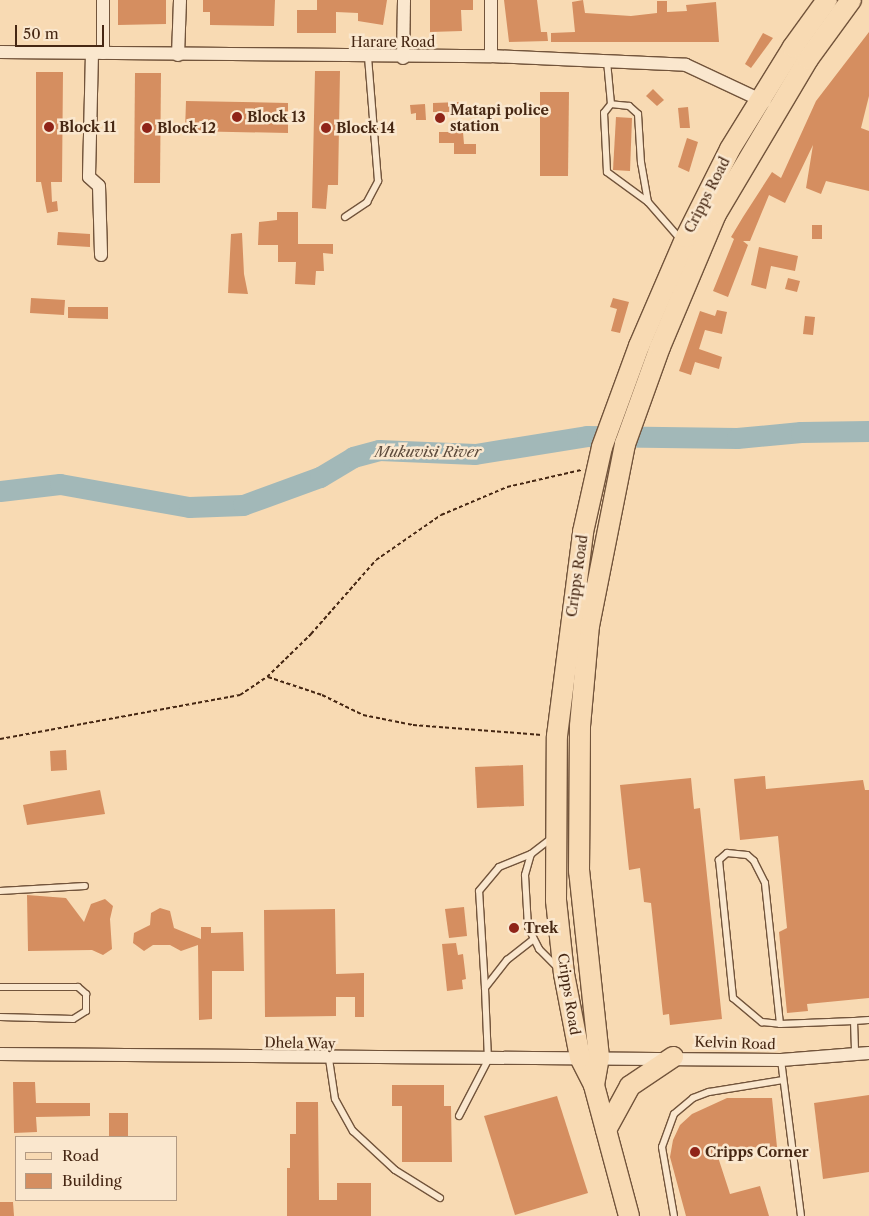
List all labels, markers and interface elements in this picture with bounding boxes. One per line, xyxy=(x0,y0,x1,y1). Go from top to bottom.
scale bar xyxy=(18,15,106,47)
text: 50 m xyxy=(23,24,59,43)
street label: Harare Road xyxy=(351,34,435,50)
place label: Matapi police station xyxy=(450,102,549,134)
place label: Block 13 xyxy=(247,109,306,125)
marker: Block 13 xyxy=(231,111,243,123)
marker: Matapi police station xyxy=(434,112,446,124)
place label: Block 11 xyxy=(59,119,116,135)
place label: Block 12 xyxy=(157,120,216,136)
place label: Block 14 xyxy=(336,120,395,136)
marker: Block 11 xyxy=(43,121,55,133)
marker: Block 12 xyxy=(141,122,153,134)
marker: Block 14 xyxy=(320,122,332,134)
street label: Cripps Road xyxy=(681,154,733,236)
water label: Mukuvisi River xyxy=(375,443,481,461)
street label: Cripps Road xyxy=(563,534,591,618)
place label: Trek xyxy=(524,920,558,936)
marker: Trek xyxy=(508,922,520,934)
street label: Cripps Road xyxy=(554,952,584,1036)
street label: Kelvin Road xyxy=(694,1033,776,1053)
street label: Dhela Way xyxy=(264,1034,336,1052)
legend xyxy=(15,1136,178,1201)
place label: Cripps Corner xyxy=(705,1144,809,1160)
text: Road xyxy=(62,1146,99,1165)
marker: Cripps Corner xyxy=(689,1146,701,1158)
text: Building xyxy=(62,1171,122,1190)

